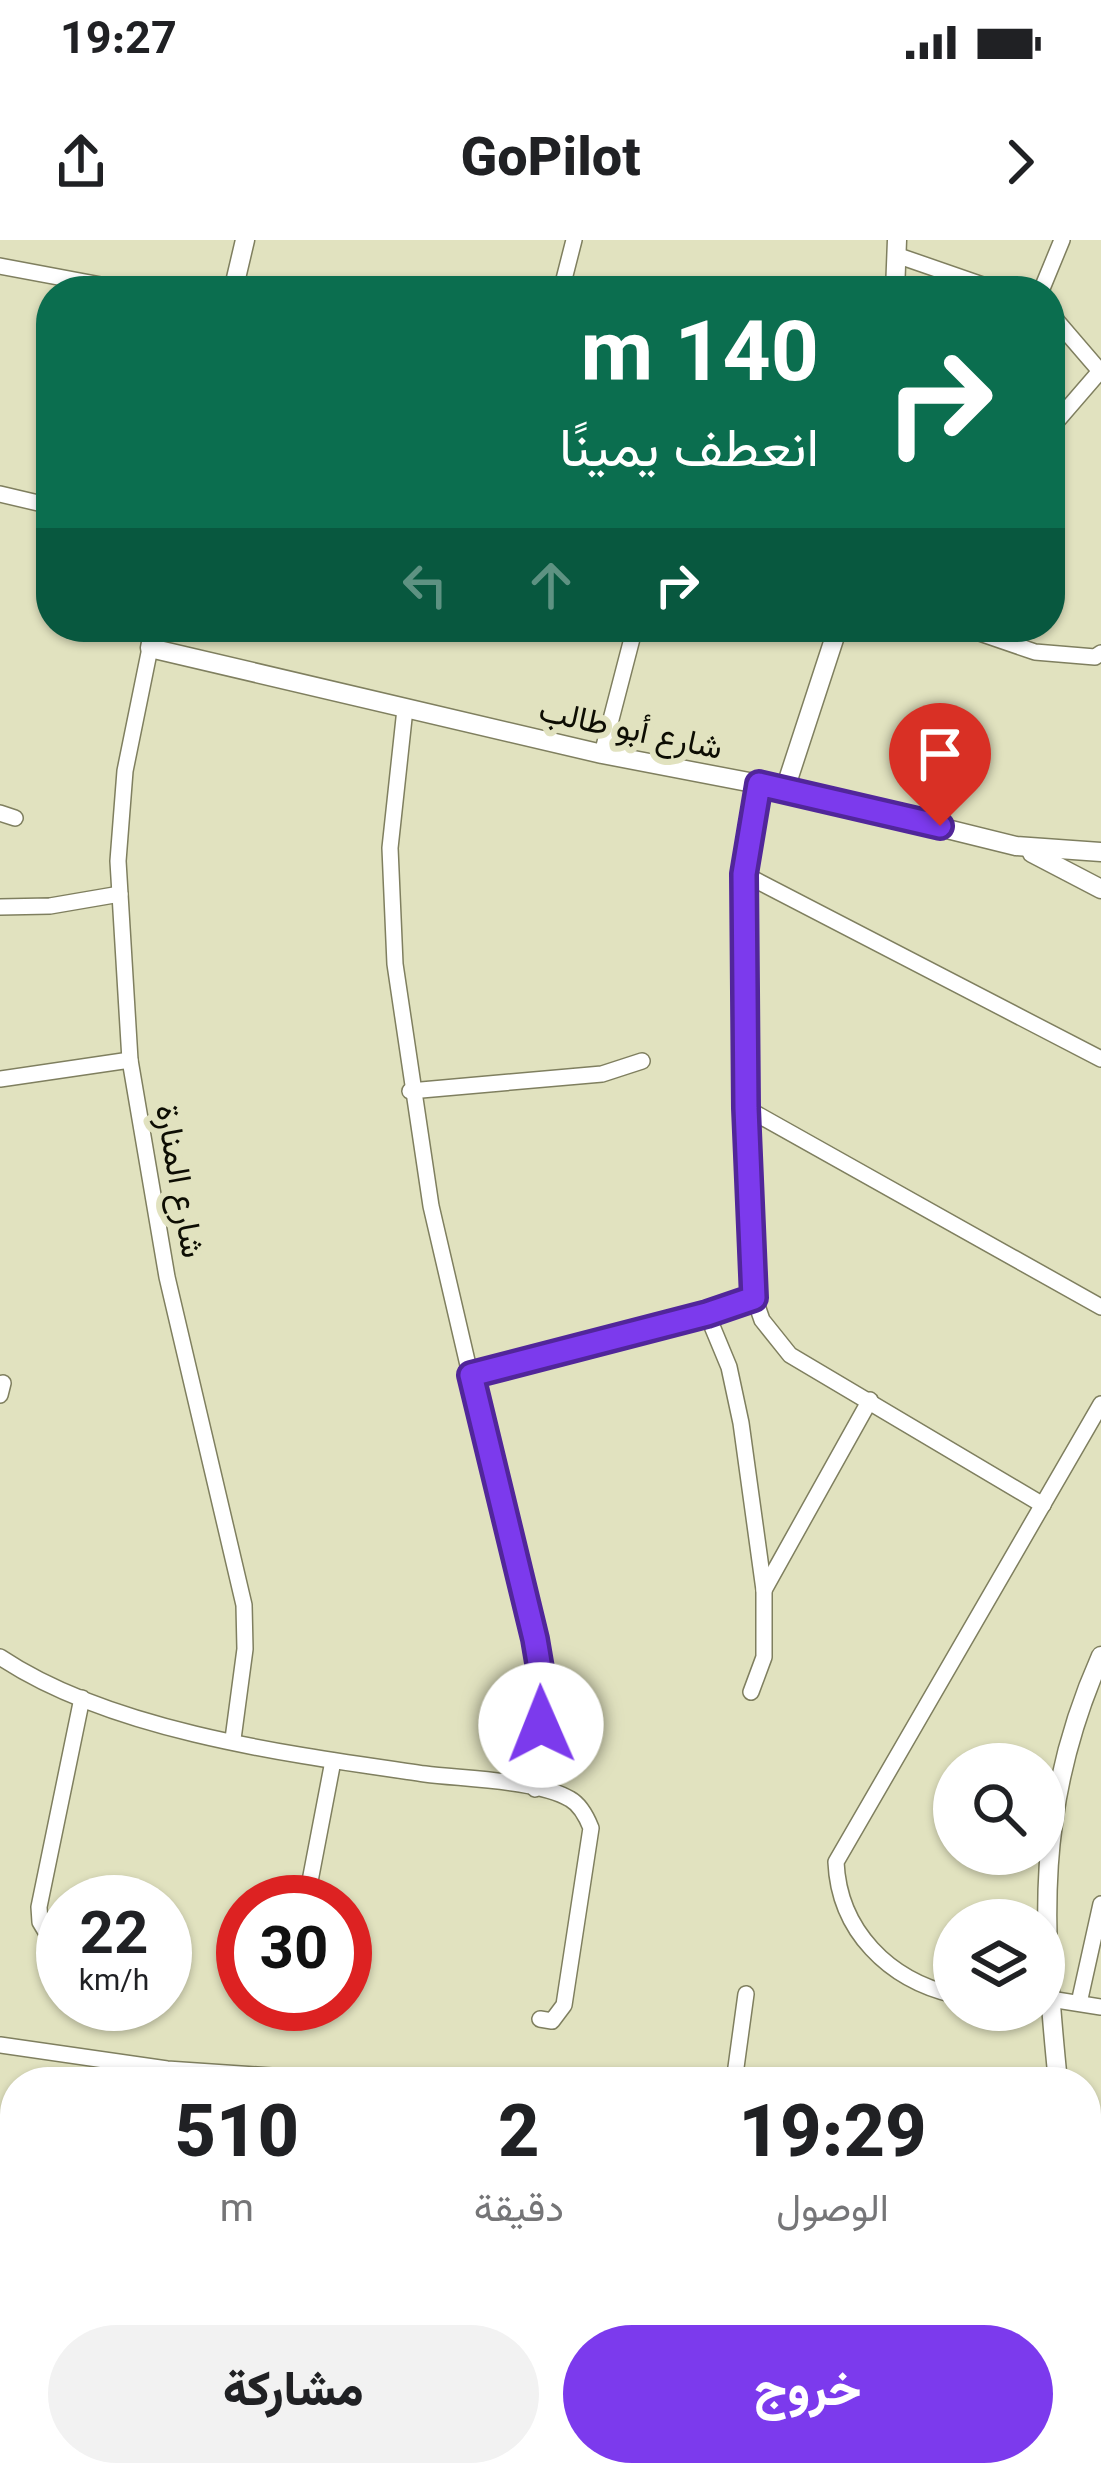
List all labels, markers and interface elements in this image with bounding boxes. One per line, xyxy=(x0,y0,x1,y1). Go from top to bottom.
text: 19:27 xyxy=(60,7,177,77)
text: GoPilot xyxy=(460,120,641,204)
icon: share xyxy=(48,129,114,195)
icon: forward xyxy=(987,129,1053,195)
text: 140 m xyxy=(580,294,819,425)
icon: right xyxy=(861,324,1017,480)
text: انعطف يمينًا xyxy=(559,411,819,495)
icon: left xyxy=(392,552,458,618)
icon: ahead xyxy=(518,552,584,618)
icon: right xyxy=(644,552,710,618)
street label: شارع أبو طالب xyxy=(534,687,727,777)
pin xyxy=(889,703,991,826)
icon: arrive xyxy=(907,721,973,787)
street label: شارع المنارة xyxy=(138,1101,216,1263)
position arrow xyxy=(478,1662,604,1788)
map controls xyxy=(933,1743,1065,2031)
button: search xyxy=(933,1743,1065,1875)
speed limit sign: 30 xyxy=(216,1875,372,2031)
text: 22 xyxy=(80,1891,148,1985)
button: layers xyxy=(933,1899,1065,2031)
text: km/h xyxy=(79,1959,149,2006)
text: 510 xyxy=(175,2082,299,2195)
text: 2 xyxy=(498,2082,540,2195)
text: 19:29 xyxy=(738,2082,926,2195)
text: m xyxy=(220,2181,254,2242)
text: دقيقة xyxy=(474,2181,564,2242)
text: الوصول xyxy=(776,2181,889,2242)
button: مشاركة xyxy=(48,2325,539,2463)
button: خروج xyxy=(563,2325,1053,2463)

